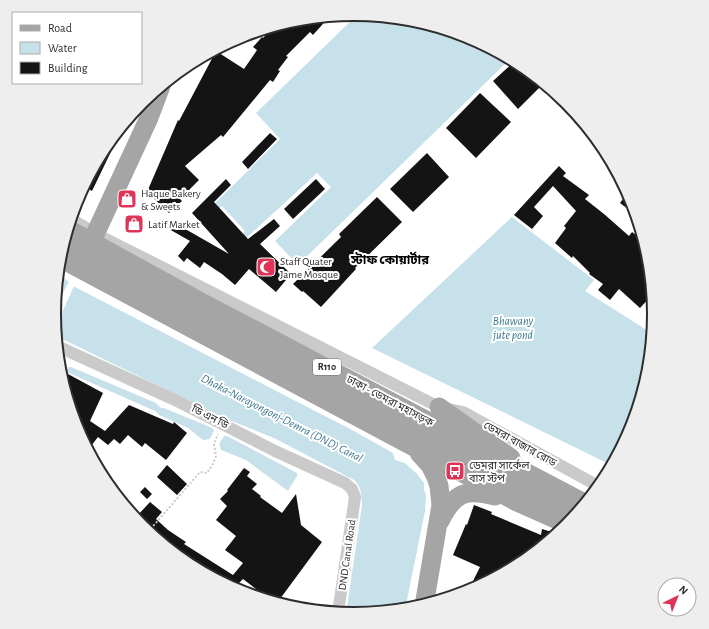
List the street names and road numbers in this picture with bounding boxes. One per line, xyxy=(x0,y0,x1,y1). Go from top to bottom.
road number: R110 xyxy=(313,359,341,375)
street label: ঢাকা - ডেমরা মহাসড়ক xyxy=(344,373,435,429)
street label: ডি এন ডি xyxy=(189,402,231,431)
street label: ডেমরা বাজার রোড xyxy=(482,419,558,469)
street label: DND Canal Road xyxy=(337,519,357,591)

